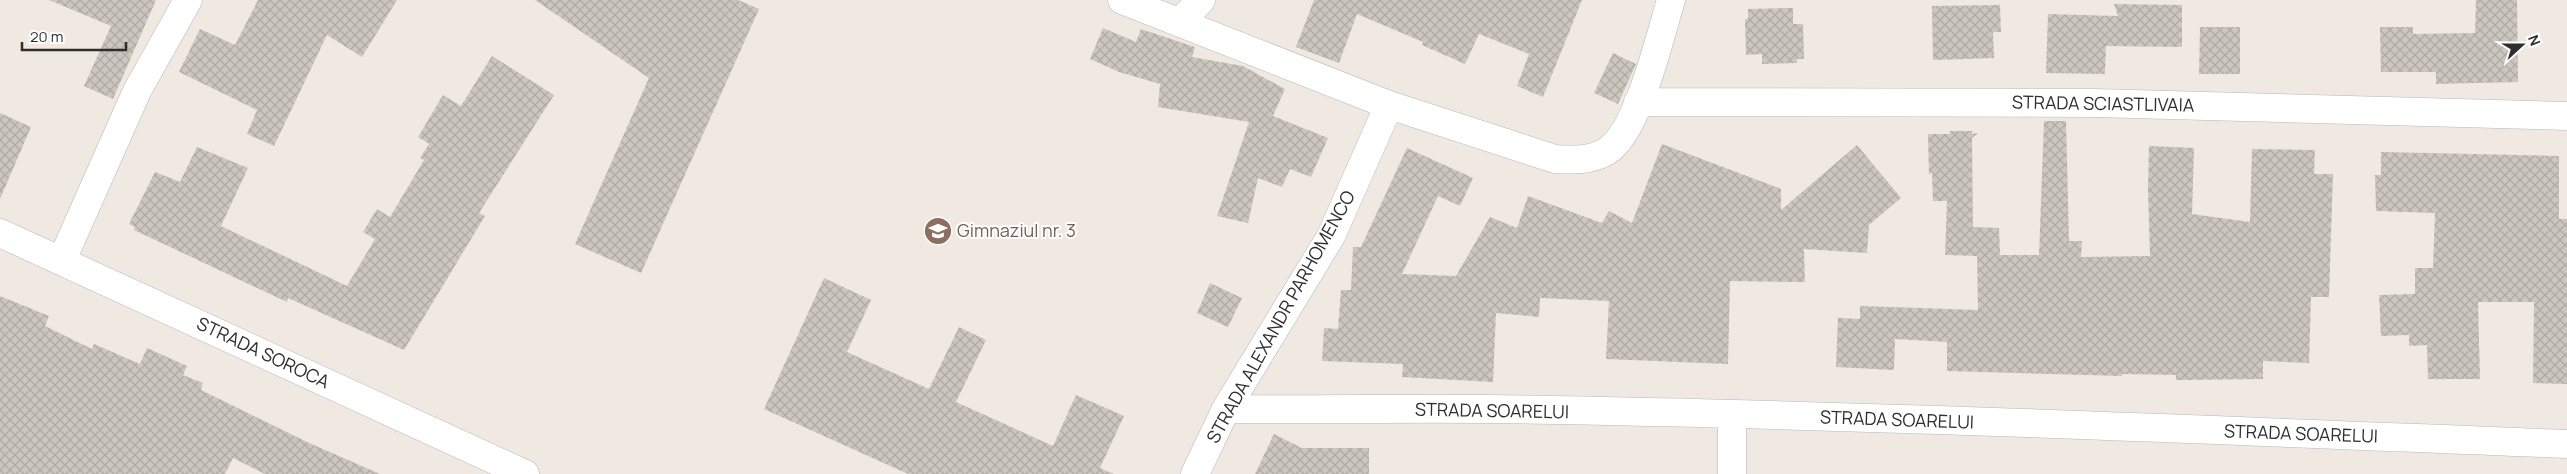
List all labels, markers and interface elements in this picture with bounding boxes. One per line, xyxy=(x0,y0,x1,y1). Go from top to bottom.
scale bar xyxy=(22,20,126,52)
north arrow xyxy=(2497,20,2547,70)
text: 20 m xyxy=(30,26,63,47)
text: N xyxy=(2524,32,2545,48)
street label: STRADA SCIASTLIVAIA xyxy=(2012,89,2195,117)
street label: STRADA ALEXANDR PARHOMENCO xyxy=(1200,186,1360,447)
school or university icon: Gimnaziul nr. 3 xyxy=(923,216,953,246)
place label: Gimnaziul nr. 3 xyxy=(957,218,1076,242)
street label: STRADA SOROCA xyxy=(193,311,334,394)
street label: STRADA SOARELUI xyxy=(1415,397,1569,423)
street label: STRADA SOARELUI xyxy=(1820,404,1974,434)
street label: STRADA SOARELUI xyxy=(2224,418,2378,448)

